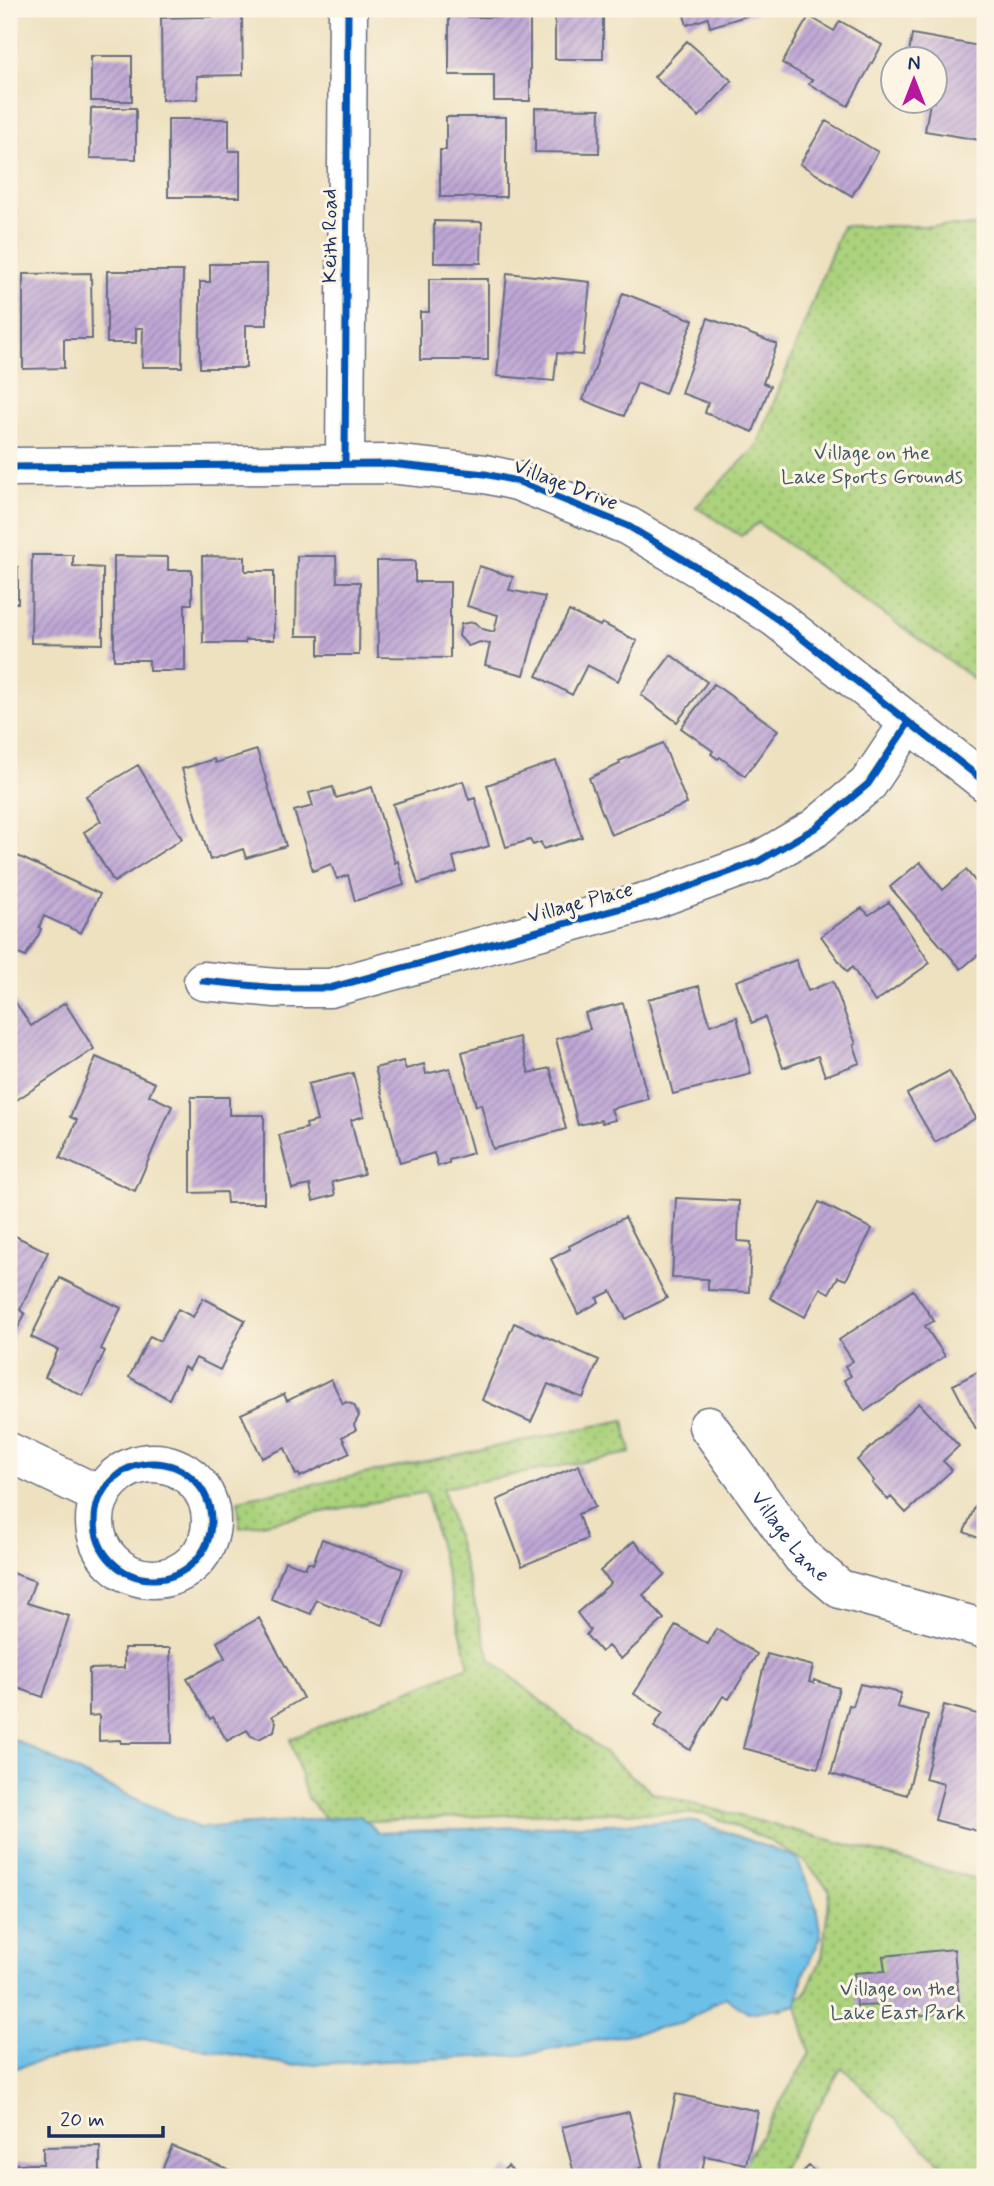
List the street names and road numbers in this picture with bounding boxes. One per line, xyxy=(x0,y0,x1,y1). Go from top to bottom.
street label: Keith Road xyxy=(316,189,344,283)
street label: Village Drive xyxy=(509,452,622,518)
street label: Village Place xyxy=(524,875,636,931)
street label: Village Lane xyxy=(744,1486,835,1589)

